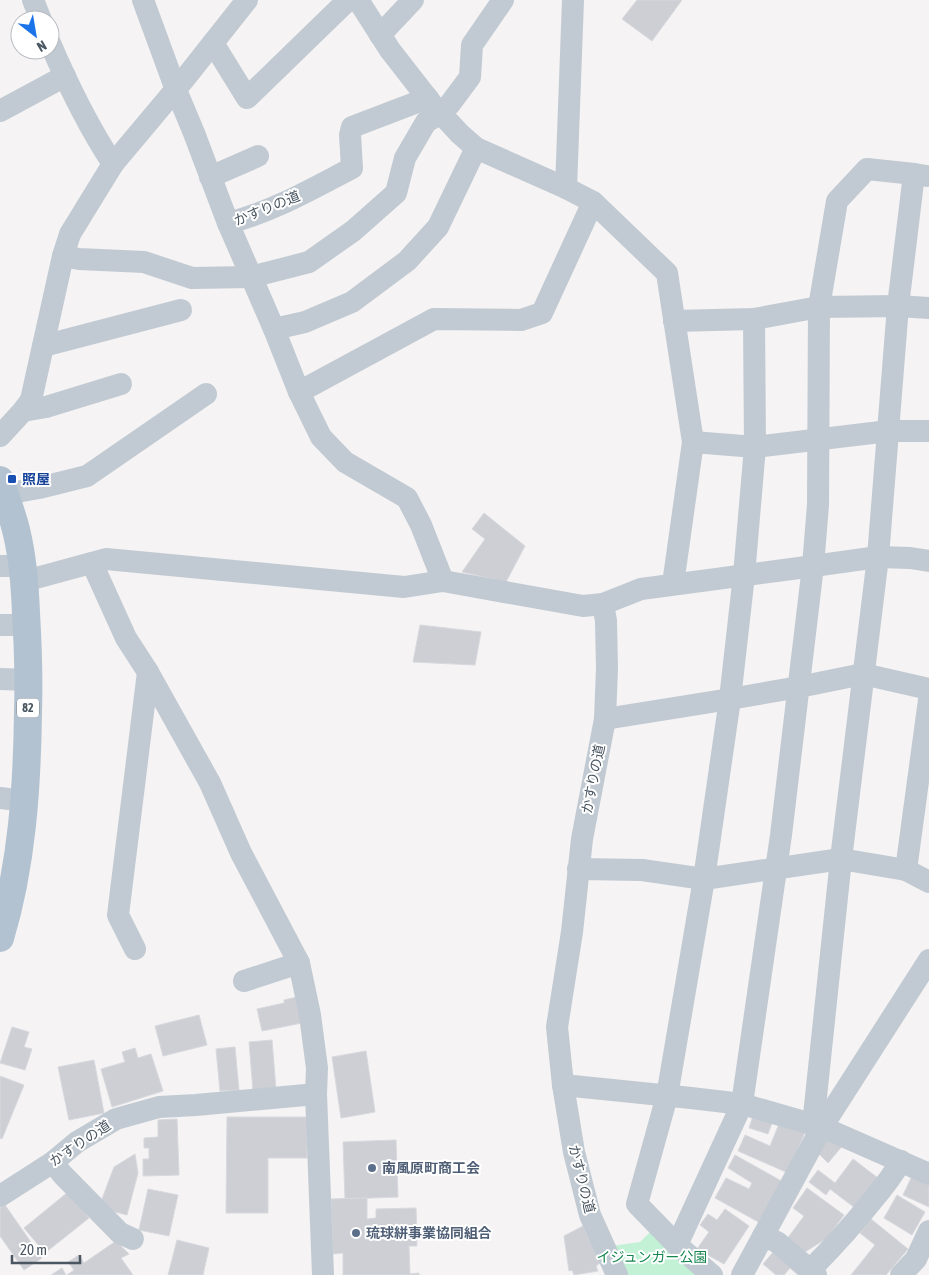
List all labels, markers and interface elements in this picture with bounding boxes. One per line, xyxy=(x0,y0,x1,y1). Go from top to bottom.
north arrow xyxy=(10,10,60,60)
text: N xyxy=(34,37,49,55)
street label: かすりの道 xyxy=(232,187,302,229)
place label: 照屋 xyxy=(22,471,50,487)
marker: 照屋 xyxy=(6,473,18,485)
road number: 82 xyxy=(17,698,39,718)
street label: かすりの道 xyxy=(578,743,608,815)
street label: かすりの道 xyxy=(47,1117,113,1169)
street label: かすりの道 xyxy=(566,1143,598,1215)
place label: 南風原町商工会 xyxy=(382,1160,480,1176)
marker: 南風原町商工会 xyxy=(366,1162,378,1174)
place label: 琉球絣事業協同組合 xyxy=(366,1225,492,1241)
marker: 琉球絣事業協同組合 xyxy=(350,1227,362,1239)
scale bar xyxy=(12,1232,80,1264)
text: 20 m xyxy=(20,1241,47,1258)
park label: イジュンガー公園 xyxy=(596,1249,708,1265)

